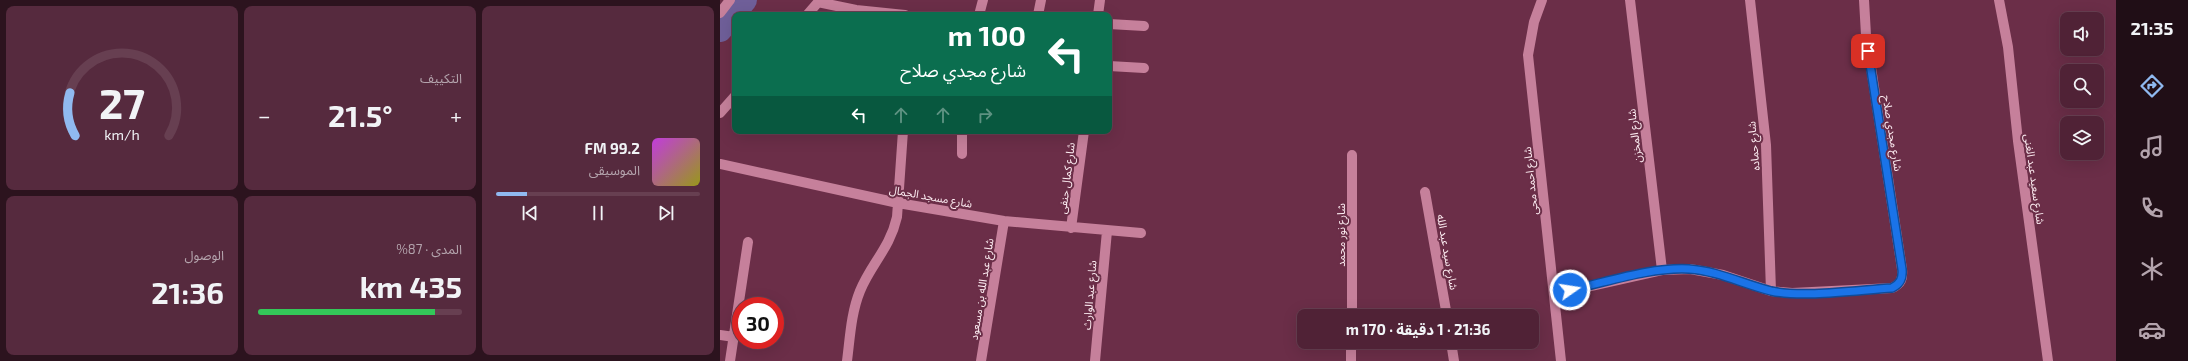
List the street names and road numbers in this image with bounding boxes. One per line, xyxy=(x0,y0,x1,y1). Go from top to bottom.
street label: شارع مجدي صلاح xyxy=(1877,94,1905,173)
street label: شارع المخزن xyxy=(1624,107,1646,164)
street label: شارع حماده xyxy=(1744,120,1764,171)
street label: شارع سعيد عبد الغنى xyxy=(2020,133,2048,226)
street label: شارع كمال حنفى xyxy=(1055,141,1079,215)
street label: شارع احمد محى xyxy=(1520,146,1542,216)
street label: شارع مسجد الجمال xyxy=(888,182,974,212)
street label: شارع نور محمد xyxy=(1334,203,1349,267)
street label: شارع سيد عبد الله xyxy=(1433,213,1461,292)
street label: شارع عبد الله بن مسعود xyxy=(967,237,997,341)
street label: شارع عبد الوارث xyxy=(1079,259,1101,330)

